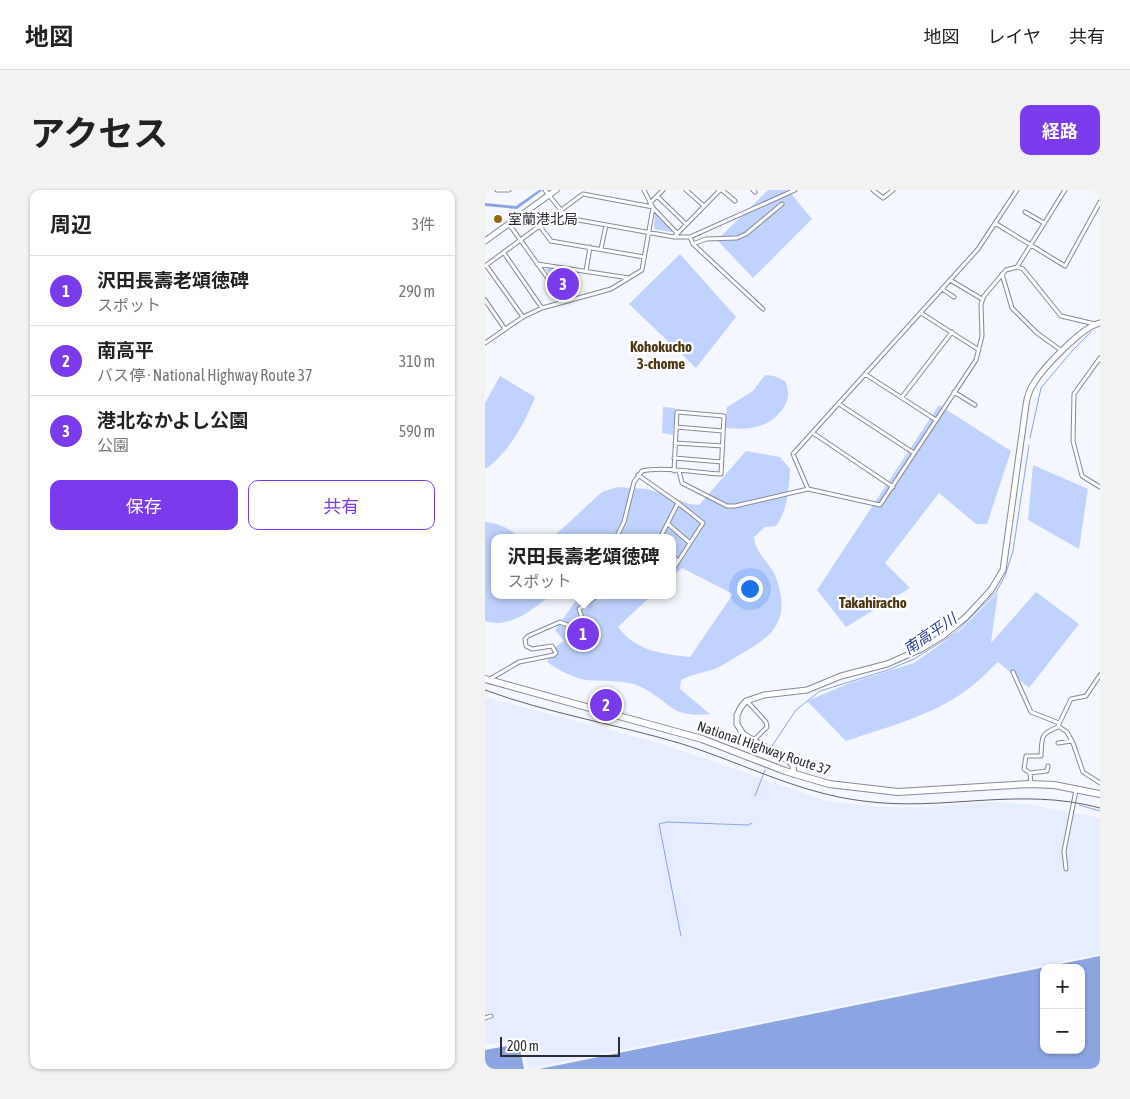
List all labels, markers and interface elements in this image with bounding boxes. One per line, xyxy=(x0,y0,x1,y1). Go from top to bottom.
text: 地図 xyxy=(25,23,73,50)
text: 地図 xyxy=(924,26,960,47)
text: レイヤ xyxy=(988,26,1041,47)
text: 共有 xyxy=(1069,26,1105,47)
button: 経路 xyxy=(1020,105,1100,155)
text: アクセス xyxy=(30,113,168,153)
place label: 室蘭港北局 xyxy=(508,211,578,227)
text: 周辺 xyxy=(50,212,92,236)
marker: 室蘭港北局 xyxy=(492,213,504,225)
text: 3件 xyxy=(411,215,435,233)
pin: 3 xyxy=(547,265,579,303)
text: 沢田長壽老頌徳碑 xyxy=(97,269,249,291)
text: 1 xyxy=(62,282,70,300)
text: 290 m xyxy=(399,282,435,300)
text: スポット xyxy=(97,296,161,314)
district label: Kohokucho 3-chome xyxy=(630,338,692,372)
text: 南高平 xyxy=(97,339,154,361)
text: 2 xyxy=(62,352,70,370)
text: 310 m xyxy=(399,352,435,370)
text: バス停 · National Highway Route 37 xyxy=(97,366,313,384)
text: 港北なかよし公園 xyxy=(97,409,248,431)
text: 3 xyxy=(62,422,70,440)
text: 590 m xyxy=(399,422,435,440)
text: 公園 xyxy=(97,436,129,454)
button: 保存 xyxy=(50,480,238,530)
button: 共有 xyxy=(248,480,435,530)
popup xyxy=(491,534,676,599)
text: 沢田長壽老頌徳碑 xyxy=(507,545,660,567)
text: スポット xyxy=(507,572,572,590)
your location xyxy=(737,576,763,602)
district label: Takahiracho xyxy=(839,594,907,611)
water label: 南高平川 xyxy=(900,609,961,657)
pin: 1 xyxy=(567,615,599,653)
pin: 2 xyxy=(590,686,622,724)
street label: National Highway Route 37 xyxy=(695,718,833,778)
map controls xyxy=(1040,964,1085,1054)
button: + xyxy=(1040,964,1085,1009)
button: − xyxy=(1040,1009,1085,1054)
scale bar xyxy=(500,1034,620,1057)
text: 200 m xyxy=(507,1038,539,1054)

